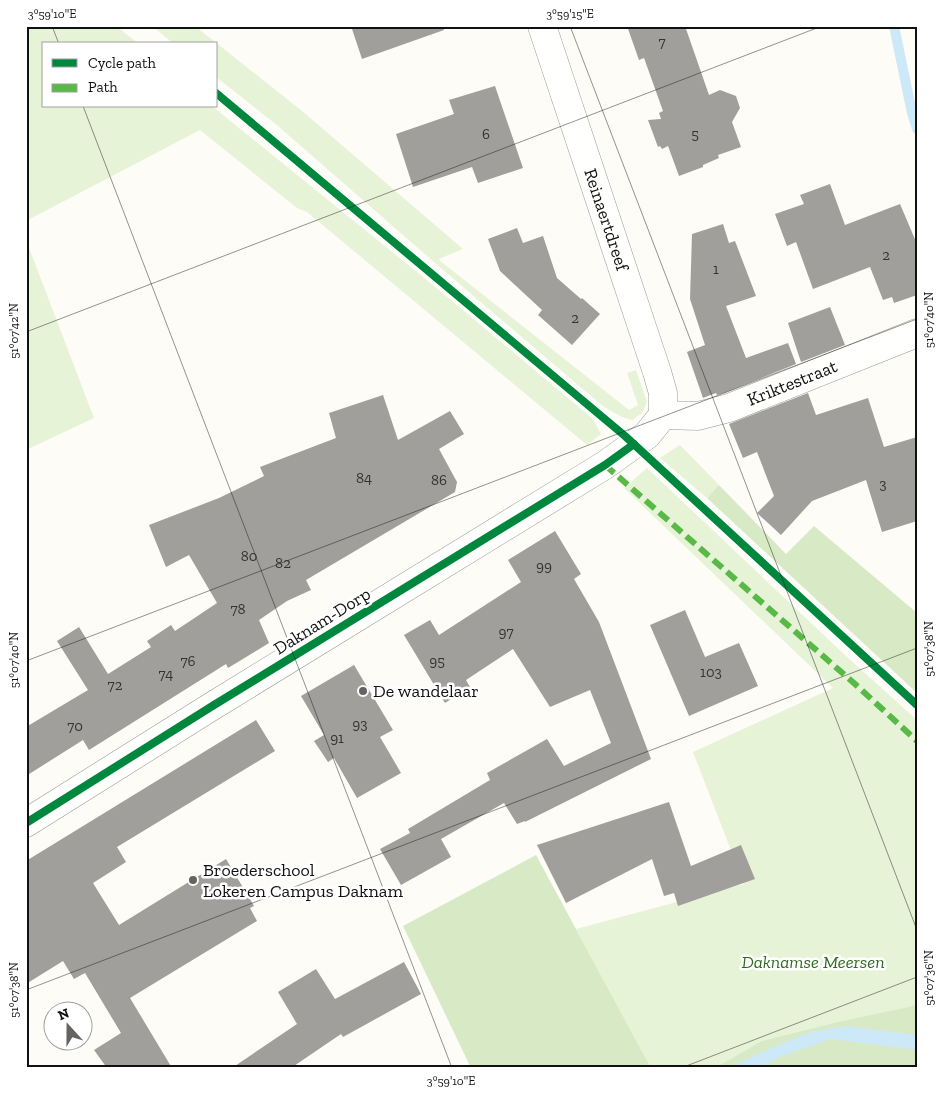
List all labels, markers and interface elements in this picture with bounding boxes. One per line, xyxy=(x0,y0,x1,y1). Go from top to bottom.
text: 3°59'10"E xyxy=(28,7,76,21)
text: 3°59'15"E xyxy=(546,7,594,21)
house number: 7 xyxy=(658,33,666,51)
legend xyxy=(42,42,218,108)
text: Cycle path xyxy=(88,54,157,72)
text: Path xyxy=(88,78,118,96)
house number: 6 xyxy=(482,125,490,143)
house number: 5 xyxy=(691,125,699,143)
street label: Reinaertdreef xyxy=(579,166,634,275)
house number: 2 xyxy=(882,246,890,264)
house number: 1 xyxy=(713,260,719,278)
text: 51°07'40"N xyxy=(922,292,936,348)
text: 51°07'42"N xyxy=(7,303,21,359)
house number: 2 xyxy=(571,309,579,327)
street label: Kriktestraat xyxy=(744,355,841,411)
house number: 84 xyxy=(356,469,372,487)
house number: 86 xyxy=(431,471,447,489)
house number: 3 xyxy=(879,475,887,493)
house number: 80 xyxy=(241,547,257,565)
house number: 82 xyxy=(275,554,291,572)
house number: 99 xyxy=(536,557,552,575)
street label: Daknam-Dorp xyxy=(269,582,375,660)
house number: 78 xyxy=(230,600,246,618)
text: 51°07'38"N xyxy=(922,621,936,677)
house number: 97 xyxy=(498,623,514,641)
text: 51°07'40"N xyxy=(7,632,21,688)
house number: 76 xyxy=(180,652,196,670)
house number: 95 xyxy=(429,652,445,670)
house number: 103 xyxy=(700,663,722,681)
house number: 74 xyxy=(159,665,173,683)
house number: 72 xyxy=(108,676,123,694)
place label: De wandelaar xyxy=(373,680,479,702)
marker: De wandelaar xyxy=(357,685,369,697)
house number: 93 xyxy=(352,715,368,733)
house number: 70 xyxy=(67,717,83,735)
house number: 91 xyxy=(330,729,344,747)
place label: Broederschool Lokeren Campus Daknam xyxy=(203,859,403,902)
marker: Broederschool Lokeren Campus Daknam xyxy=(187,874,199,886)
text: 51°07'36"N xyxy=(922,950,936,1006)
park label: Daknamse Meersen xyxy=(741,951,885,973)
text: 51°07'38"N xyxy=(7,962,21,1018)
north arrow xyxy=(42,1002,92,1052)
text: N xyxy=(56,1004,72,1024)
text: 3°59'10"E xyxy=(427,1074,475,1088)

